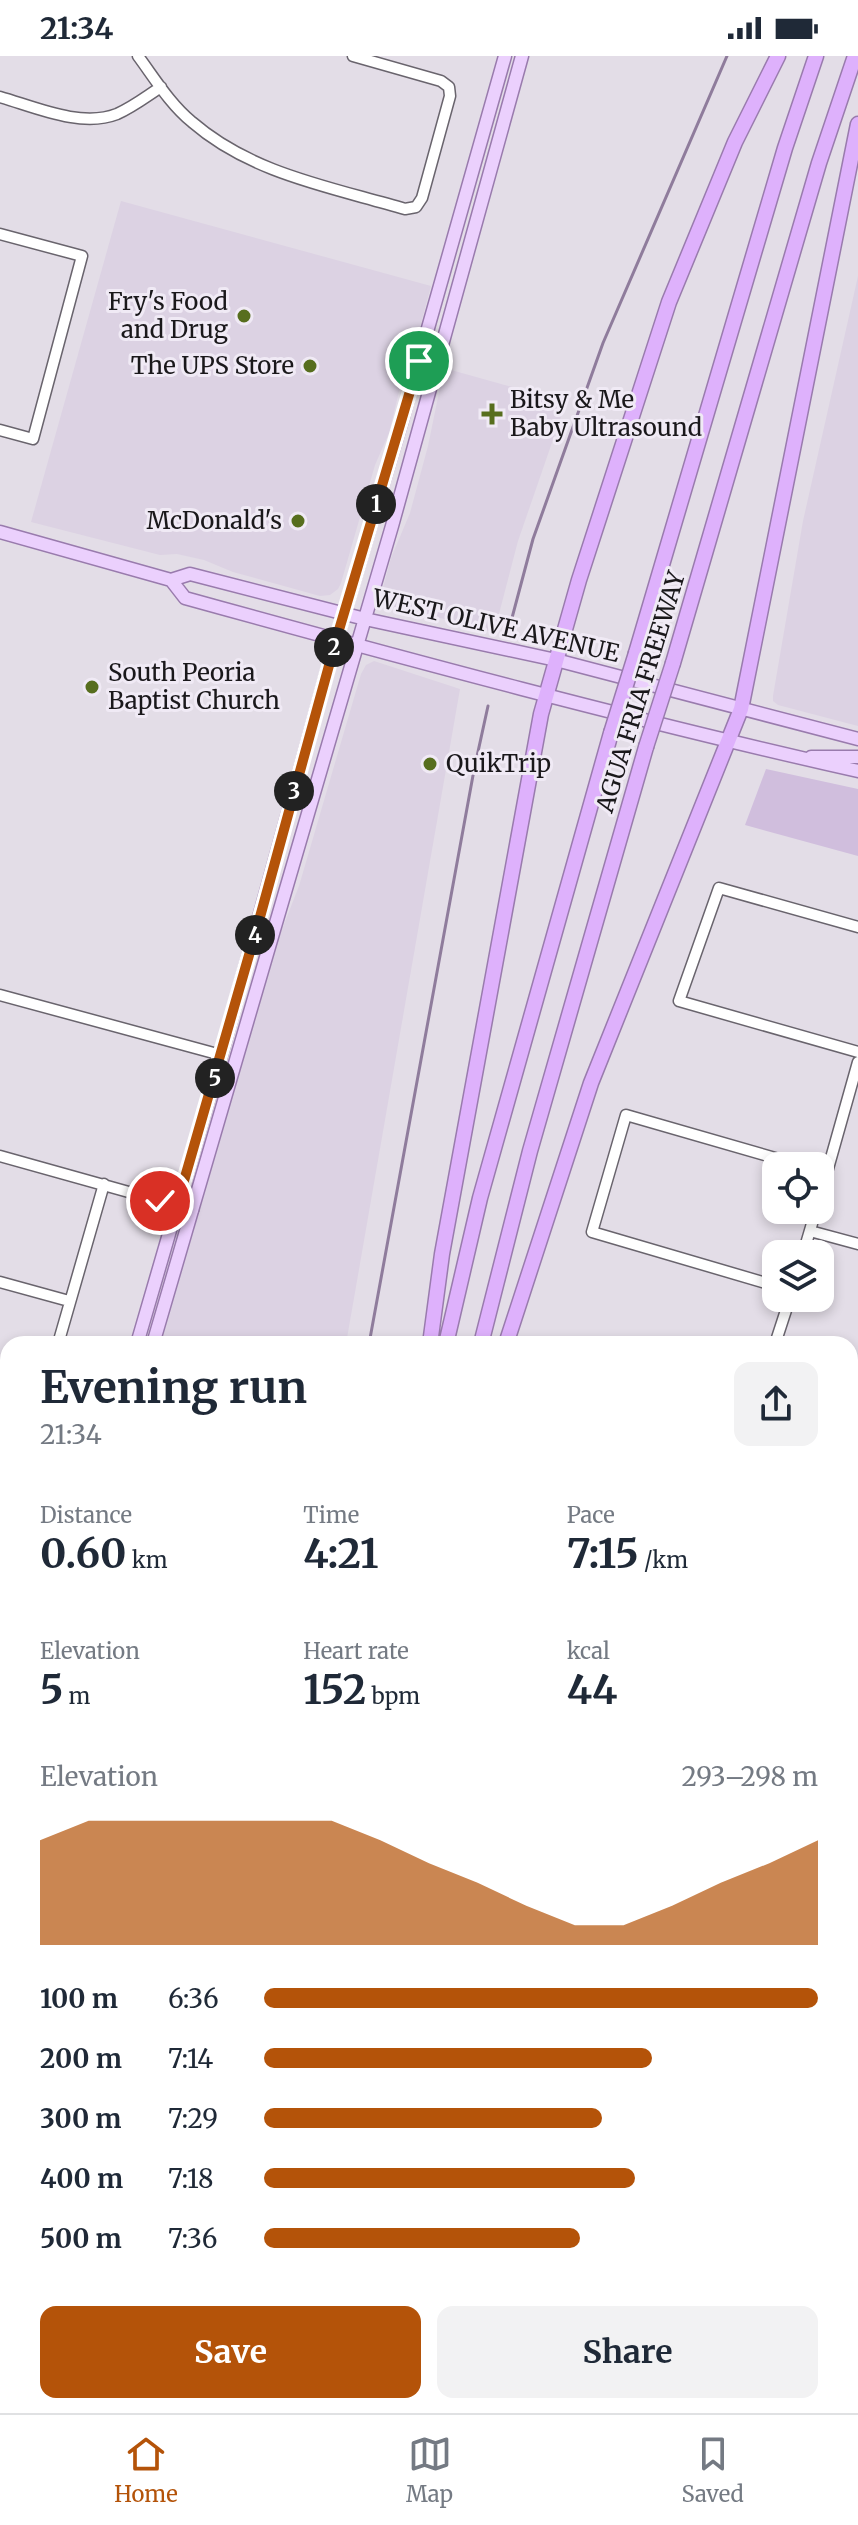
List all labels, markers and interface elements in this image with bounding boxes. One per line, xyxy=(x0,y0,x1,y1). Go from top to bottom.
text: 21:34 xyxy=(40,9,113,47)
place label: Fry's Food and Drug xyxy=(108,286,228,345)
marker: Fry's Food and Drug xyxy=(235,307,253,325)
pin xyxy=(385,327,453,395)
icon: arrive xyxy=(397,339,441,383)
place label: The UPS Store xyxy=(131,350,294,381)
marker: The UPS Store xyxy=(301,357,319,375)
place label: Bitsy & Me Baby Ultrasound xyxy=(510,384,702,443)
marker: Bitsy & Me Baby Ultrasound xyxy=(481,403,503,425)
pin: 1 xyxy=(356,484,396,524)
text: 1 xyxy=(371,490,381,518)
place label: McDonald's xyxy=(147,505,282,536)
marker: McDonald's xyxy=(289,512,307,530)
street label: AGUA FRIA FREEWAY xyxy=(589,567,692,817)
street label: WEST OLIVE AVENUE xyxy=(369,582,623,669)
pin: 2 xyxy=(314,627,354,667)
text: 2 xyxy=(328,633,340,661)
place label: South Peoria Baptist Church xyxy=(108,657,280,716)
marker: South Peoria Baptist Church xyxy=(83,678,101,696)
place label: QuikTrip xyxy=(446,748,551,779)
marker: QuikTrip xyxy=(421,755,439,773)
pin: 3 xyxy=(274,771,314,811)
text: 3 xyxy=(288,777,300,805)
pin: 4 xyxy=(235,915,275,955)
text: 4 xyxy=(248,921,262,949)
pin: 5 xyxy=(195,1058,235,1098)
text: 5 xyxy=(209,1064,221,1092)
map controls xyxy=(762,1152,834,1312)
button: locate xyxy=(762,1152,834,1224)
pin xyxy=(126,1167,194,1235)
icon: check xyxy=(138,1179,182,1223)
button: layers xyxy=(762,1240,834,1312)
text: Evening run xyxy=(40,1360,307,1415)
button: share xyxy=(734,1362,818,1446)
text: 21:34 xyxy=(40,1418,102,1451)
text: Distance xyxy=(40,1501,132,1529)
text: Time xyxy=(303,1501,359,1529)
text: Pace xyxy=(567,1501,615,1529)
text: 0.60 xyxy=(40,1529,126,1579)
text: 4:21 xyxy=(303,1529,378,1579)
text: 7:15 xyxy=(567,1529,639,1579)
text: km xyxy=(126,1546,168,1574)
text: /km xyxy=(639,1546,688,1574)
text: Elevation xyxy=(40,1637,140,1665)
text: Heart rate xyxy=(303,1637,409,1665)
text: kcal xyxy=(567,1637,610,1665)
text: 5 xyxy=(40,1665,63,1715)
text: 152 xyxy=(303,1665,366,1715)
text: 44 xyxy=(567,1665,618,1715)
text: m xyxy=(63,1682,90,1710)
text: bpm xyxy=(366,1682,420,1710)
text: Elevation xyxy=(40,1760,158,1793)
text: 293–298 m xyxy=(681,1760,818,1793)
text: 100 m xyxy=(40,1982,118,2015)
text: 6:36 xyxy=(168,1982,219,2015)
text: 200 m xyxy=(40,2042,122,2075)
text: 7:14 xyxy=(168,2042,213,2075)
text: 300 m xyxy=(40,2102,121,2135)
text: 7:29 xyxy=(168,2102,218,2135)
text: 400 m xyxy=(40,2162,123,2195)
text: 7:18 xyxy=(168,2162,213,2195)
text: 500 m xyxy=(40,2222,122,2255)
text: 7:36 xyxy=(168,2222,217,2255)
button: Save xyxy=(40,2306,421,2398)
button: Share xyxy=(437,2306,818,2398)
tab: Home xyxy=(114,2432,178,2508)
tab: Map xyxy=(406,2432,453,2508)
tab: Saved xyxy=(681,2432,744,2508)

